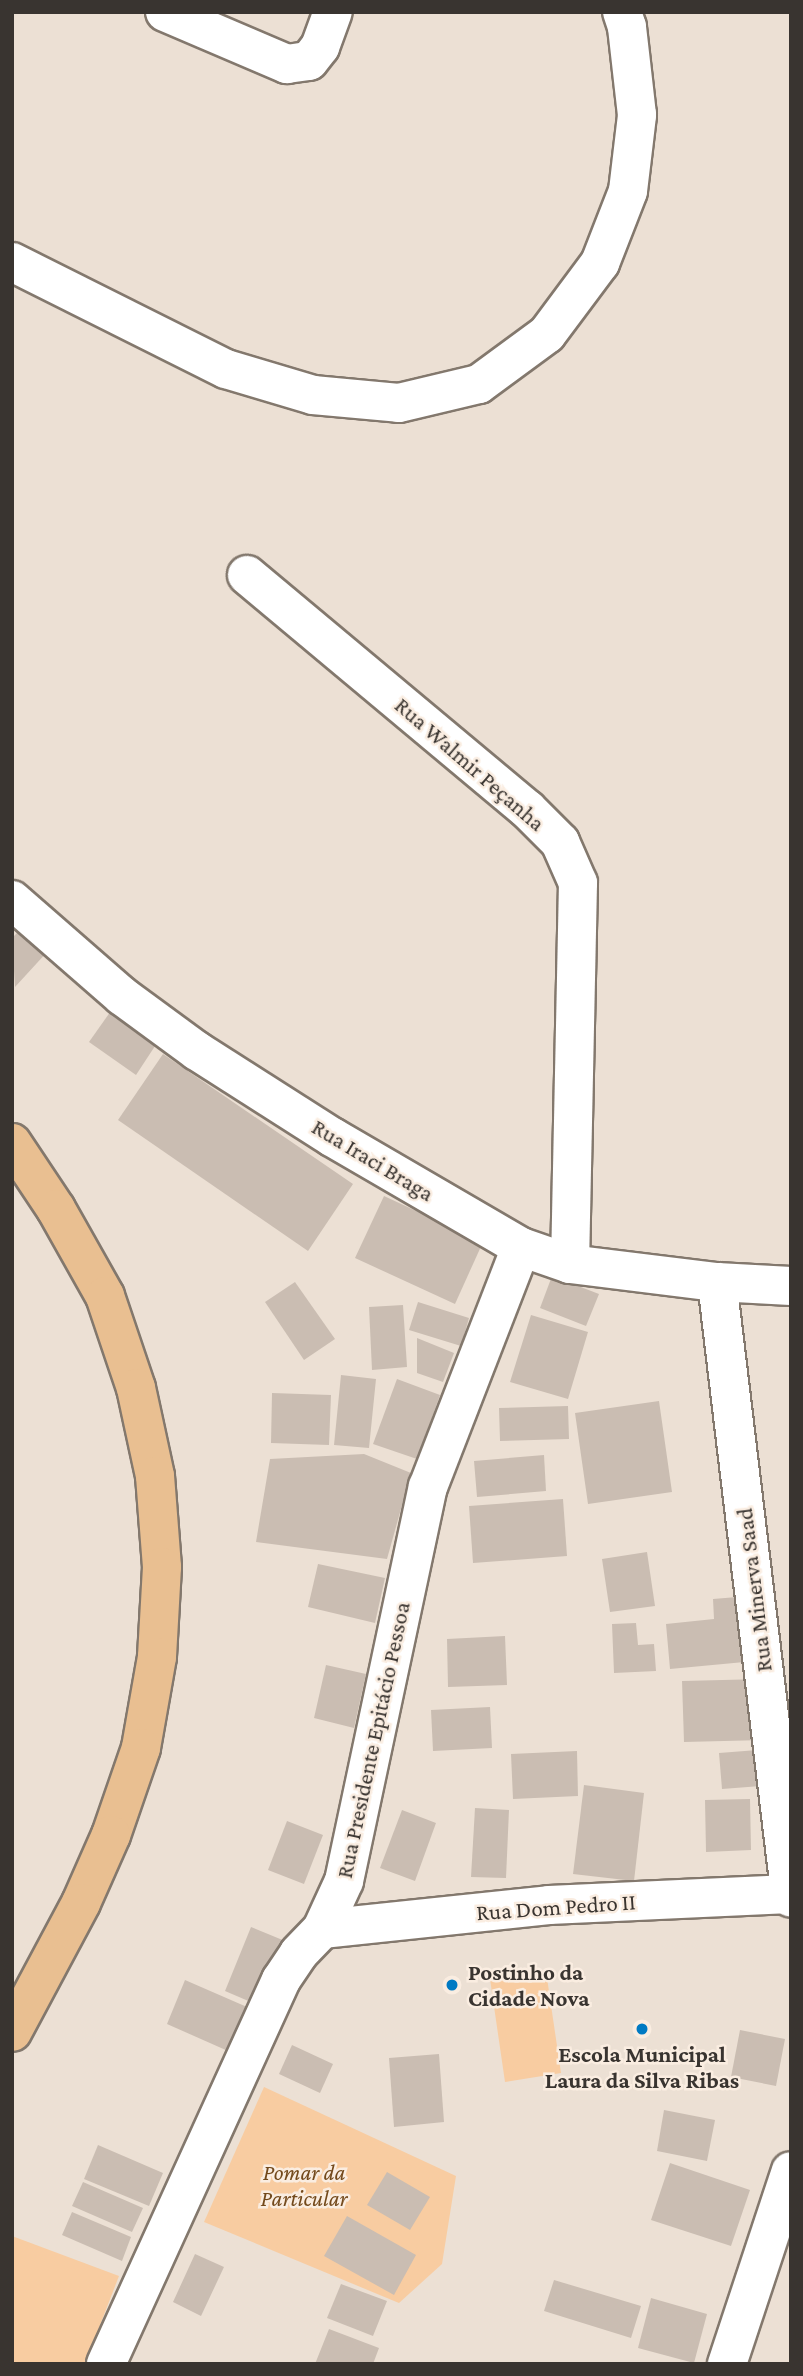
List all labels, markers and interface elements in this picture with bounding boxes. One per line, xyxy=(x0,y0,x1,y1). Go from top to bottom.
street label: Rua Walmir Peçanha xyxy=(389,691,551,837)
street label: Rua Iraci Braga xyxy=(307,1113,439,1207)
street label: Rua Minerva Saad xyxy=(730,1506,778,1674)
street label: Rua Presidente Epitácio Pessoa xyxy=(330,1599,416,1881)
street label: Rua Dom Pedro II xyxy=(475,1888,637,1926)
place label: Postinho da Cidade Nova xyxy=(468,1958,589,2012)
marker: Postinho da Cidade Nova xyxy=(442,1975,462,1995)
marker: Escola Municipal Laura da Silva Ribas xyxy=(634,2021,650,2037)
place label: Escola Municipal Laura da Silva Ribas xyxy=(545,2040,739,2094)
park label: Pomar da Particular xyxy=(261,2158,347,2212)

